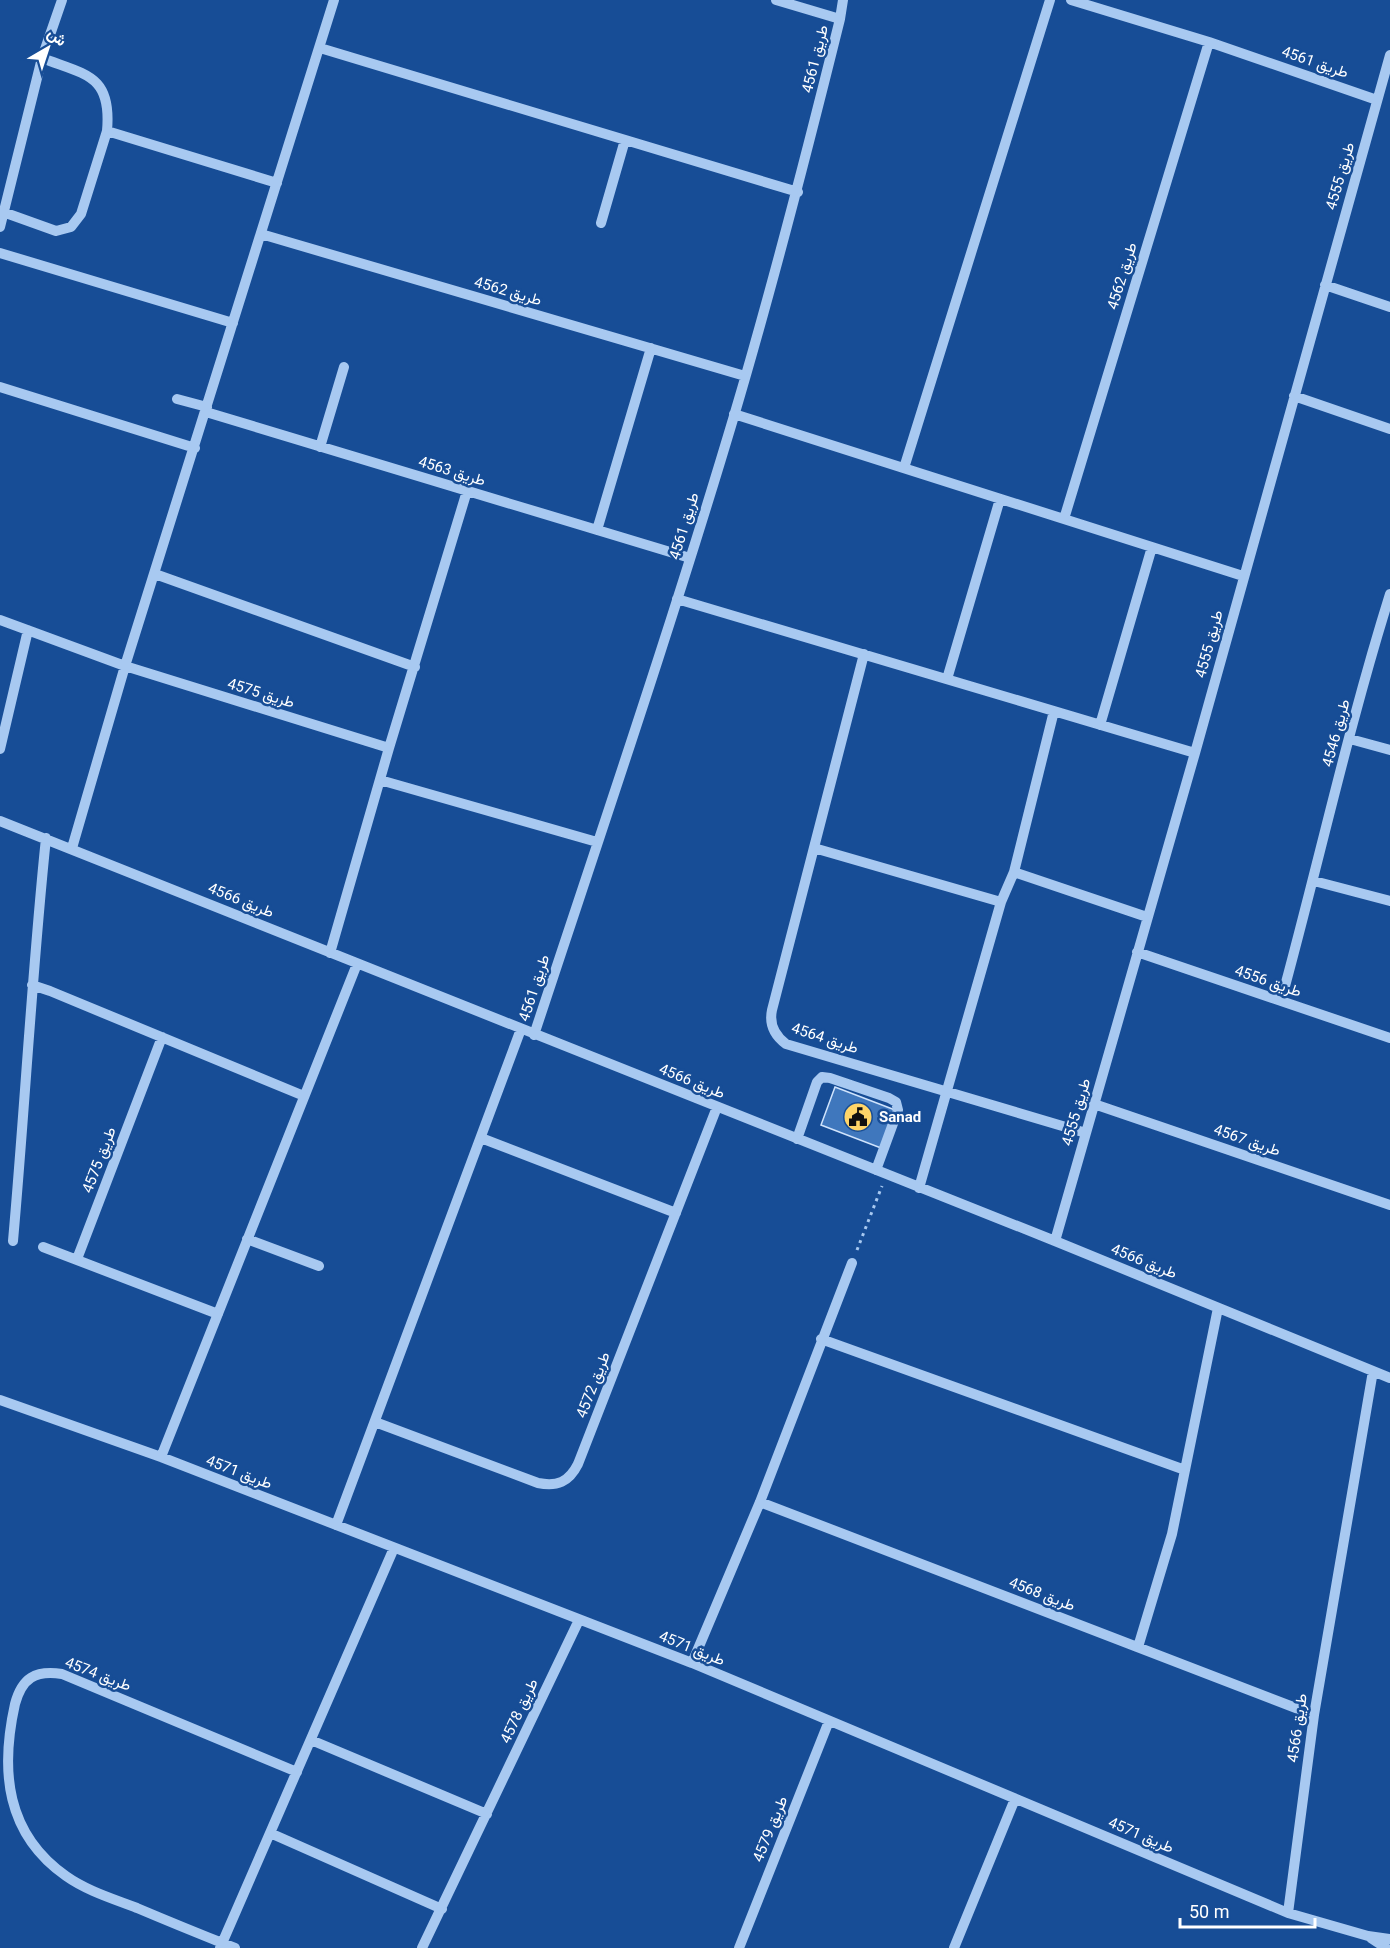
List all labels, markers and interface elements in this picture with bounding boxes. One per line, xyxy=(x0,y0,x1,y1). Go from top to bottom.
north arrow xyxy=(18,18,78,78)
text: ش xyxy=(44,23,71,50)
street label: طريق 4561 xyxy=(798,23,833,95)
street label: طريق 4561 xyxy=(1279,42,1351,83)
street label: طريق 4555 xyxy=(1322,140,1359,212)
street label: طريق 4562 xyxy=(1103,240,1142,312)
street label: طريق 4562 xyxy=(472,273,544,310)
street label: طريق 4563 xyxy=(416,452,488,491)
street label: طريق 4561 xyxy=(665,490,704,562)
street label: طريق 4555 xyxy=(1191,608,1228,680)
street label: طريق 4575 xyxy=(225,674,297,713)
street label: طريق 4546 xyxy=(1318,697,1355,769)
street label: طريق 4566 xyxy=(205,879,277,922)
street label: طريق 4561 xyxy=(515,952,554,1024)
street label: طريق 4556 xyxy=(1232,961,1304,1002)
street label: طريق 4564 xyxy=(789,1019,861,1058)
street label: طريق 4566 xyxy=(656,1060,728,1103)
street label: طريق 4555 xyxy=(1058,1076,1095,1148)
public building icon: Sanad xyxy=(842,1101,874,1133)
place label: Sanad xyxy=(879,1108,921,1126)
street label: طريق 4567 xyxy=(1211,1120,1283,1161)
street label: طريق 4575 xyxy=(78,1124,121,1196)
street label: طريق 4566 xyxy=(1108,1240,1180,1283)
street label: طريق 4572 xyxy=(572,1349,615,1421)
street label: طريق 4571 xyxy=(203,1451,275,1494)
street label: طريق 4568 xyxy=(1006,1573,1078,1616)
street label: طريق 4571 xyxy=(656,1627,728,1670)
street label: طريق 4574 xyxy=(62,1653,134,1696)
street label: طريق 4578 xyxy=(496,1676,543,1747)
street label: طريق 4566 xyxy=(1283,1692,1312,1764)
street label: طريق 4579 xyxy=(749,1793,792,1865)
street label: طريق 4571 xyxy=(1105,1813,1177,1858)
scale bar xyxy=(1180,1891,1315,1929)
text: 50 m xyxy=(1189,1901,1229,1922)

